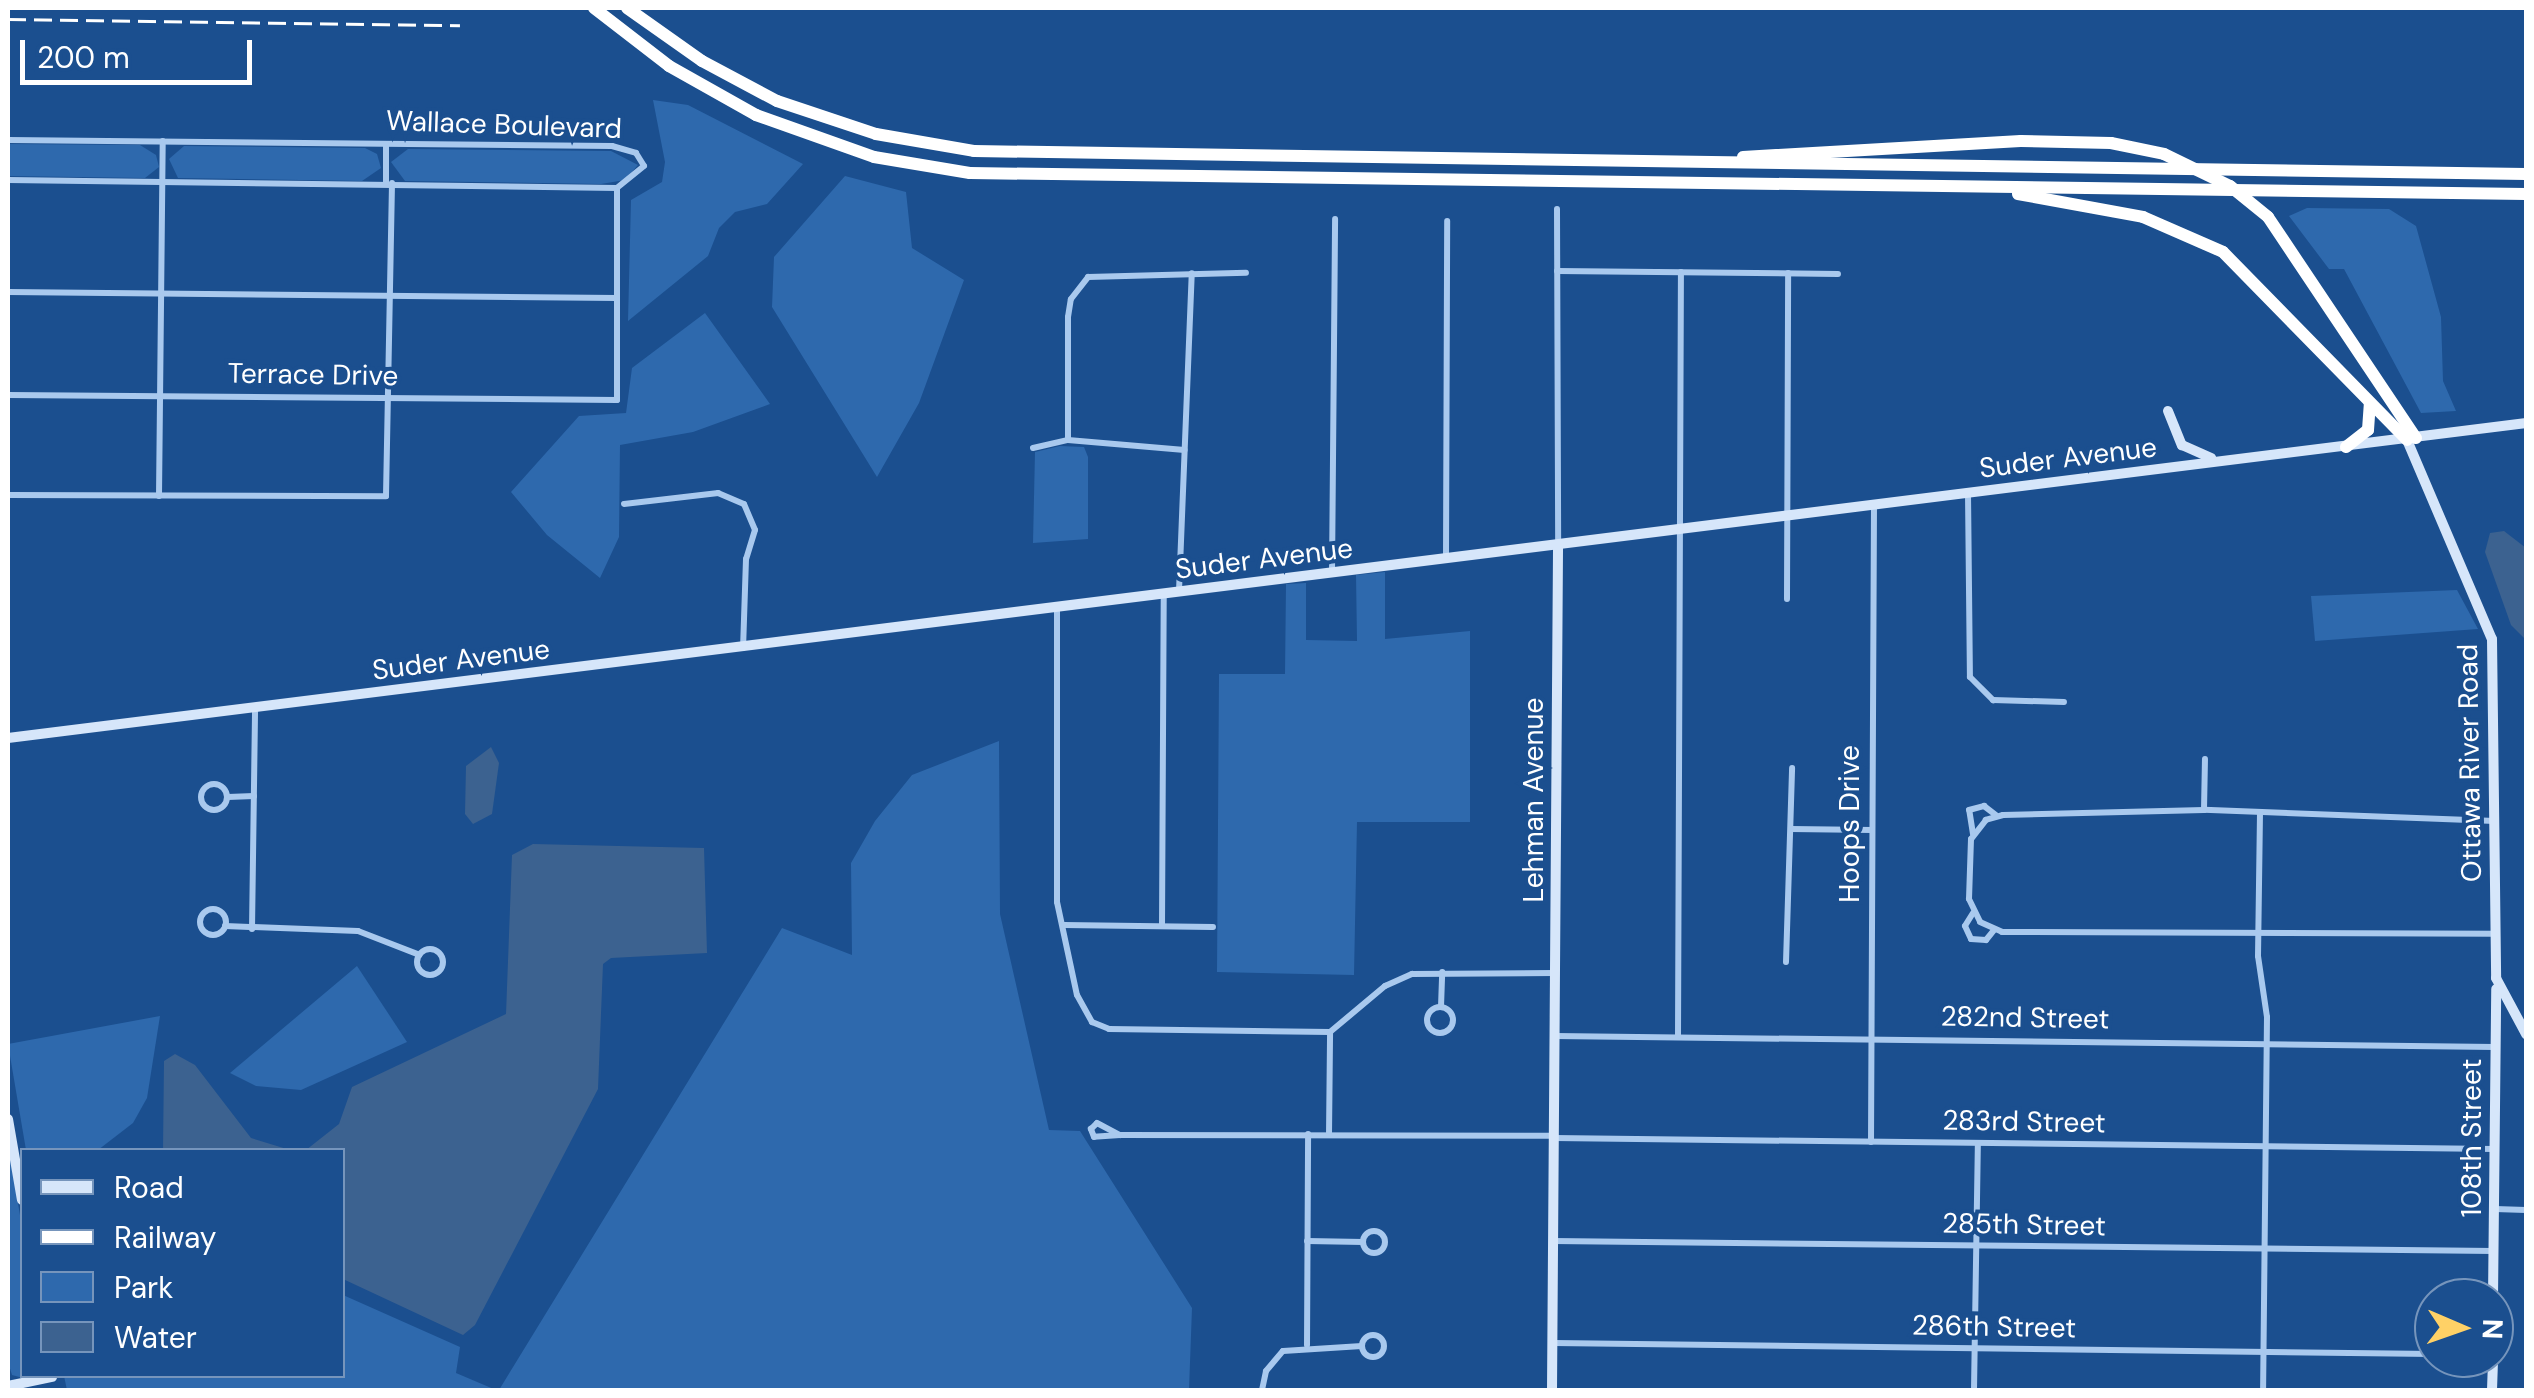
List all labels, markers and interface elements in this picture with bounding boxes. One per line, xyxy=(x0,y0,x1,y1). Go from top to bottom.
scale bar xyxy=(25,20,258,82)
text: 200 m xyxy=(37,38,130,77)
street label: Wallace Boulevard xyxy=(386,104,622,146)
street label: Terrace Drive xyxy=(227,357,399,393)
street label: Suder Avenue xyxy=(1977,430,2159,486)
street label: Suder Avenue xyxy=(1173,531,1355,587)
street label: Suder Avenue xyxy=(370,632,552,688)
street label: Ottawa River Road xyxy=(2451,644,2489,882)
street label: Lehman Avenue xyxy=(1517,697,1551,903)
street label: Hoops Drive xyxy=(1833,745,1867,903)
street label: 282nd Street xyxy=(1940,1000,2110,1036)
street label: 108th Street xyxy=(2455,1059,2489,1217)
street label: 283rd Street xyxy=(1942,1104,2106,1140)
legend xyxy=(20,1148,345,1378)
text: Road xyxy=(114,1168,184,1207)
street label: 285th Street xyxy=(1942,1207,2106,1243)
text: Railway xyxy=(114,1218,217,1257)
text: Park xyxy=(114,1268,173,1307)
north arrow xyxy=(2414,1278,2514,1378)
street label: 286th Street xyxy=(1912,1309,2076,1345)
text: Water xyxy=(114,1318,197,1357)
text: N xyxy=(2474,1318,2511,1340)

